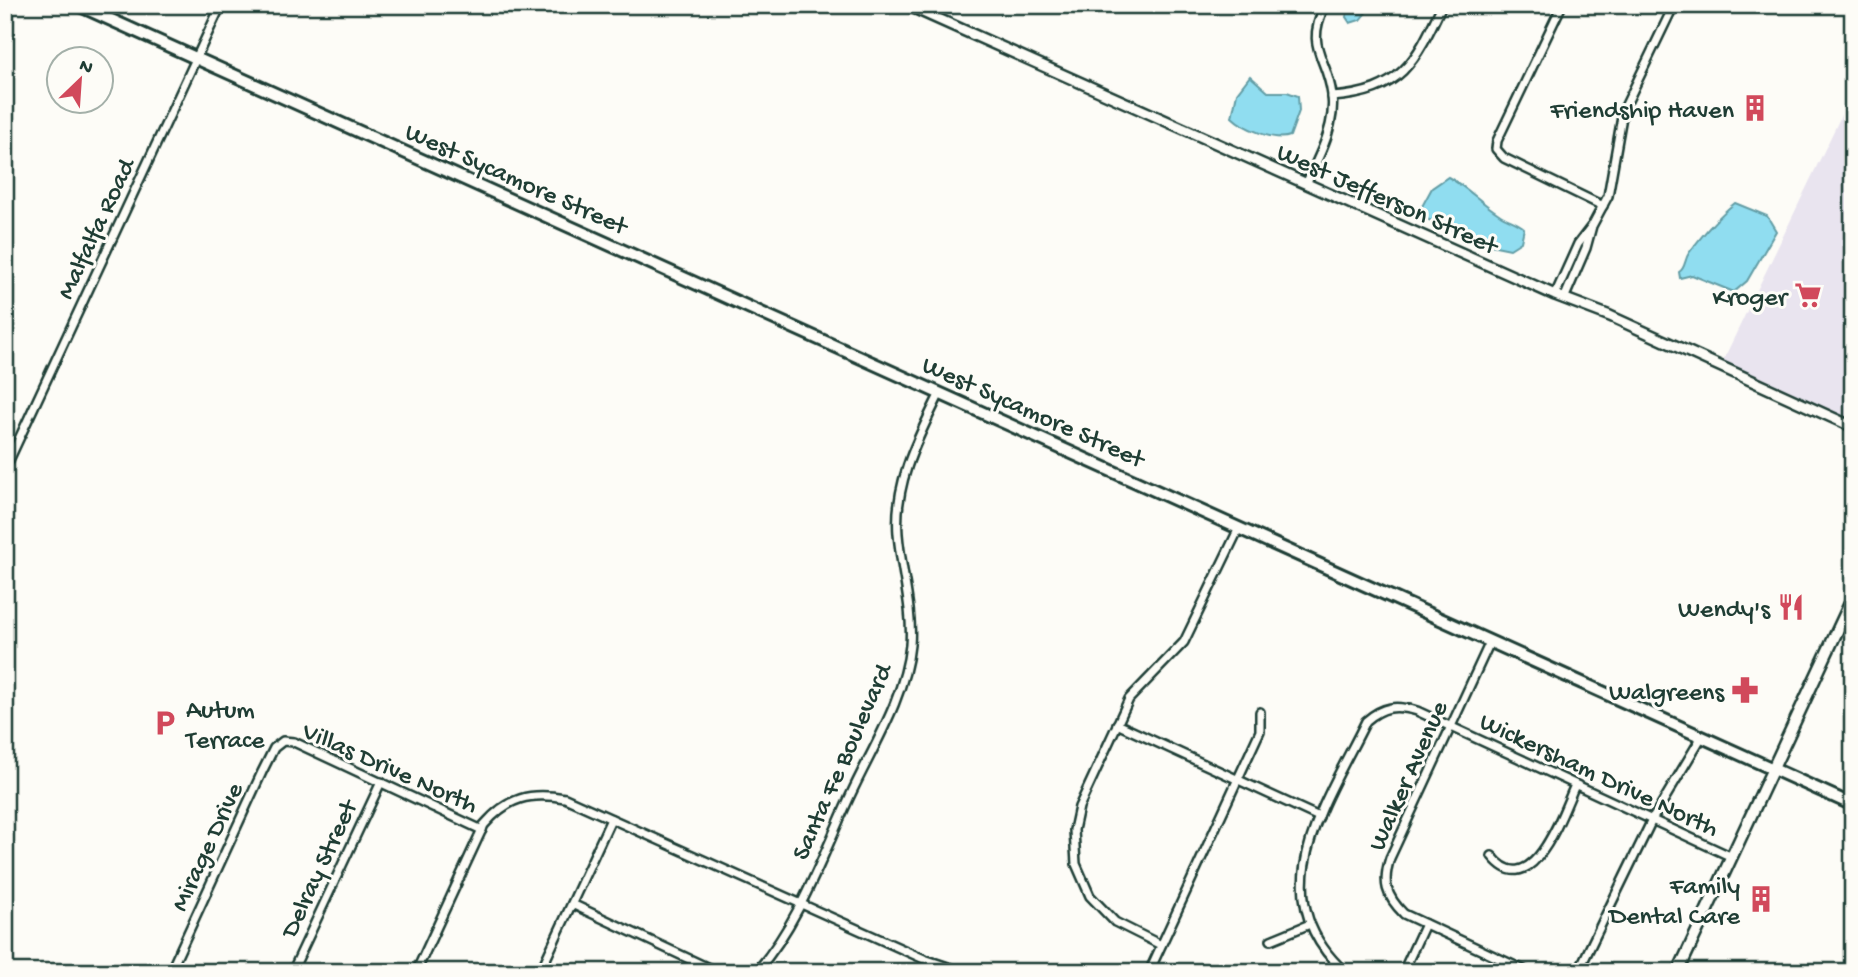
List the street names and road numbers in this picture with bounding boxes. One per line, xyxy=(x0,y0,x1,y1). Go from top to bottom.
street label: West Sycamore Street xyxy=(399,118,633,245)
street label: West Jefferson Street xyxy=(1271,138,1504,265)
street label: Malfalfa Road xyxy=(52,153,145,305)
street label: West Sycamore Street xyxy=(916,351,1150,478)
street label: Santa Fe Boulevard xyxy=(787,658,902,866)
street label: Walker Avenue xyxy=(1363,697,1457,857)
street label: Wickersham Drive North xyxy=(1474,708,1723,846)
street label: Villas Drive North xyxy=(296,717,482,823)
street label: Mirage Drive xyxy=(166,778,253,917)
street label: Delray Street xyxy=(275,794,367,945)

